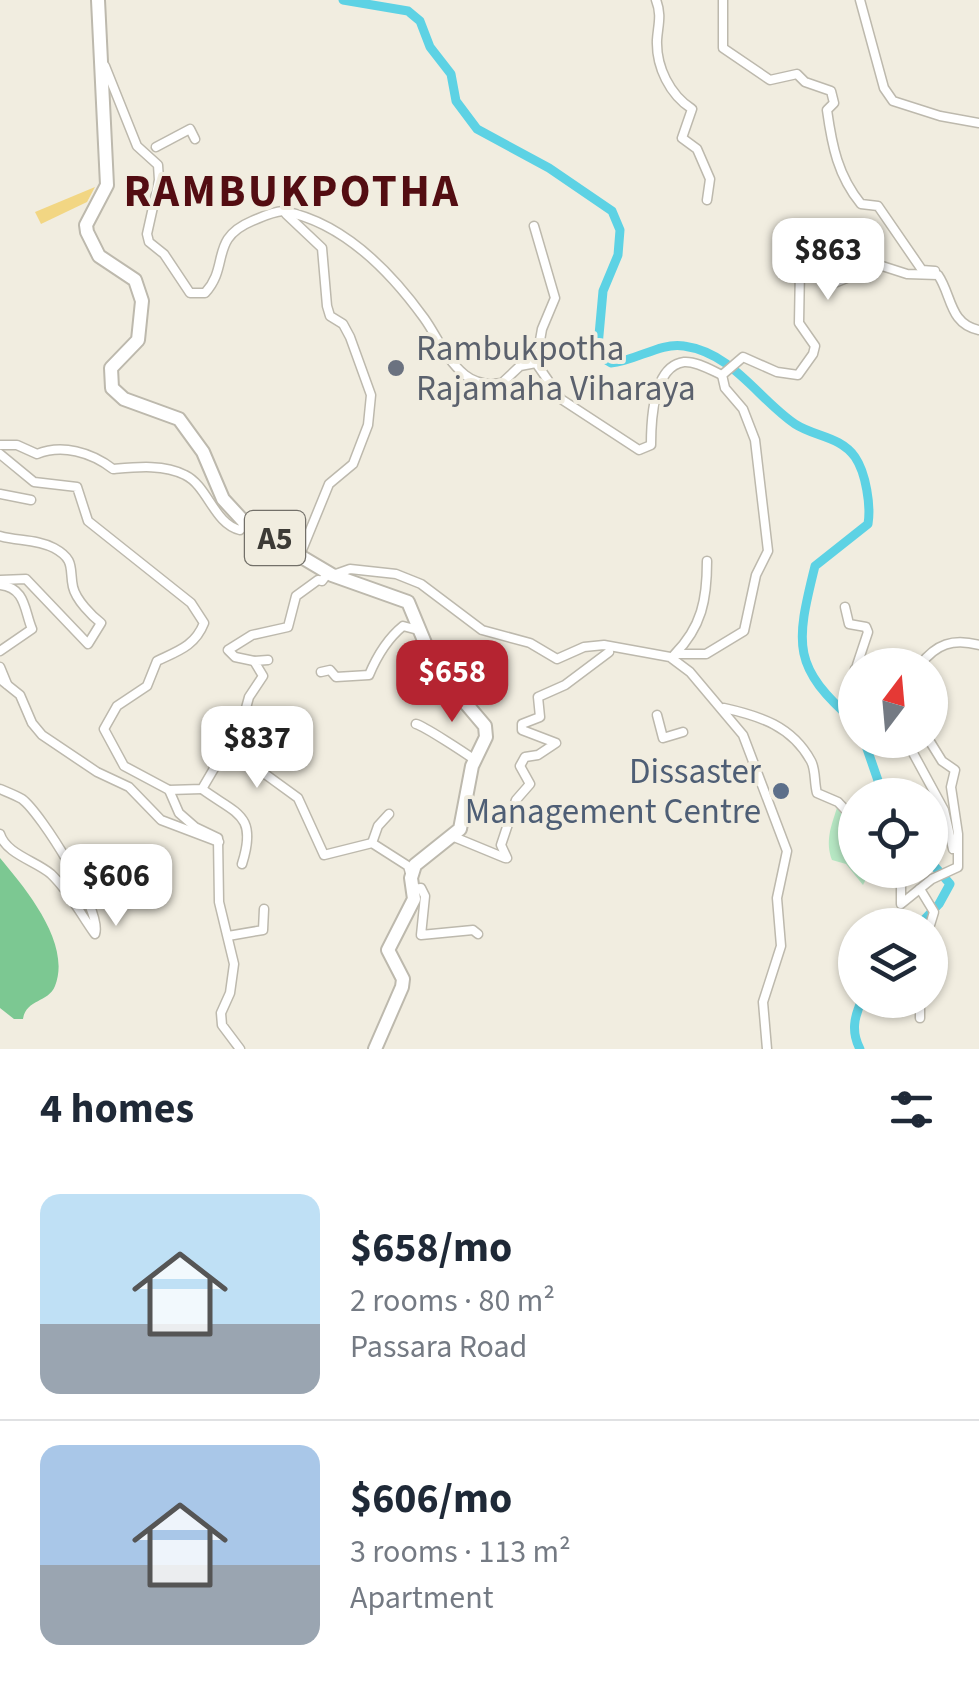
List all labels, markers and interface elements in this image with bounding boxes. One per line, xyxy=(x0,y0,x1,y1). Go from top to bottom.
district label: RAMBUKPOTHA xyxy=(123,160,461,224)
pin: $863 xyxy=(769,218,887,303)
text: $863 xyxy=(794,227,862,273)
place label: Rambukpotha Rajamaha Viharaya xyxy=(416,324,696,414)
marker: Rambukpotha Rajamaha Viharaya xyxy=(385,357,407,379)
road number: A5 xyxy=(245,511,305,565)
pin: $658 xyxy=(393,640,511,725)
north arrow xyxy=(838,648,948,758)
map controls xyxy=(838,648,948,1018)
text: $658 xyxy=(418,649,486,695)
pin: $837 xyxy=(198,706,316,791)
text: $837 xyxy=(223,715,291,761)
place label: Dissaster Management Centre xyxy=(465,747,762,837)
button: locate xyxy=(838,778,948,888)
marker: Dissaster Management Centre xyxy=(770,780,792,802)
pin: $606 xyxy=(57,844,175,929)
text: $606 xyxy=(82,853,150,899)
button: layers xyxy=(838,908,948,1018)
text: 4 homes xyxy=(40,1079,194,1139)
icon: filters xyxy=(884,1082,939,1137)
text: $658/mo xyxy=(350,1218,512,1278)
icon: home xyxy=(120,1234,240,1354)
text: 2 rooms · 80 m² xyxy=(350,1278,555,1324)
text: Passara Road xyxy=(350,1324,527,1370)
text: $606/mo xyxy=(350,1469,512,1529)
icon: home xyxy=(120,1485,240,1605)
text: 3 rooms · 113 m² xyxy=(350,1529,571,1575)
text: Apartment xyxy=(350,1575,493,1621)

